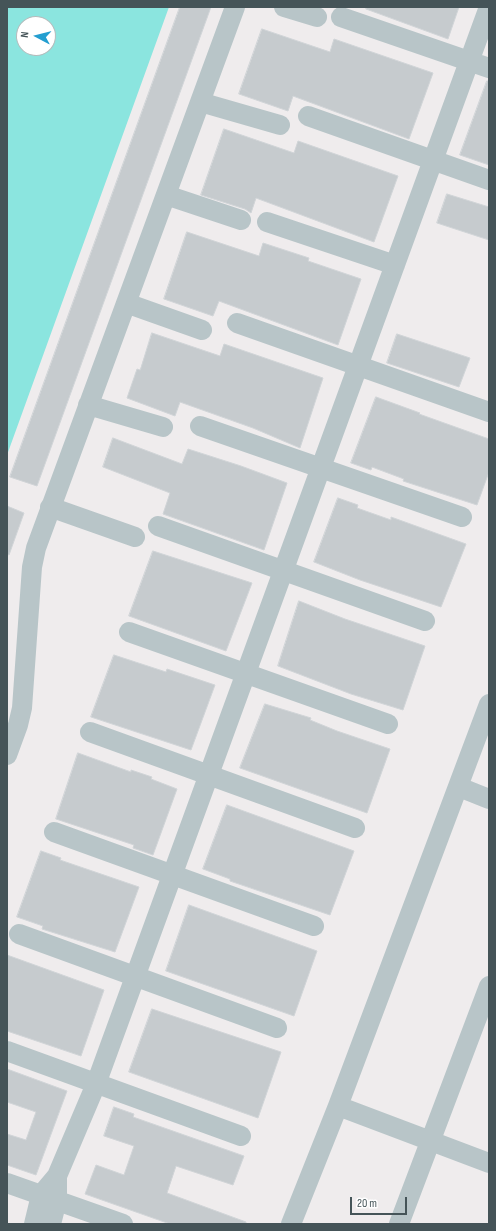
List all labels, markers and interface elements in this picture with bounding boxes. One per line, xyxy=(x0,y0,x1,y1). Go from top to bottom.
north arrow xyxy=(16,16,56,56)
text: N xyxy=(18,31,31,38)
scale bar xyxy=(352,1189,409,1215)
text: 20 m xyxy=(357,1196,377,1211)

